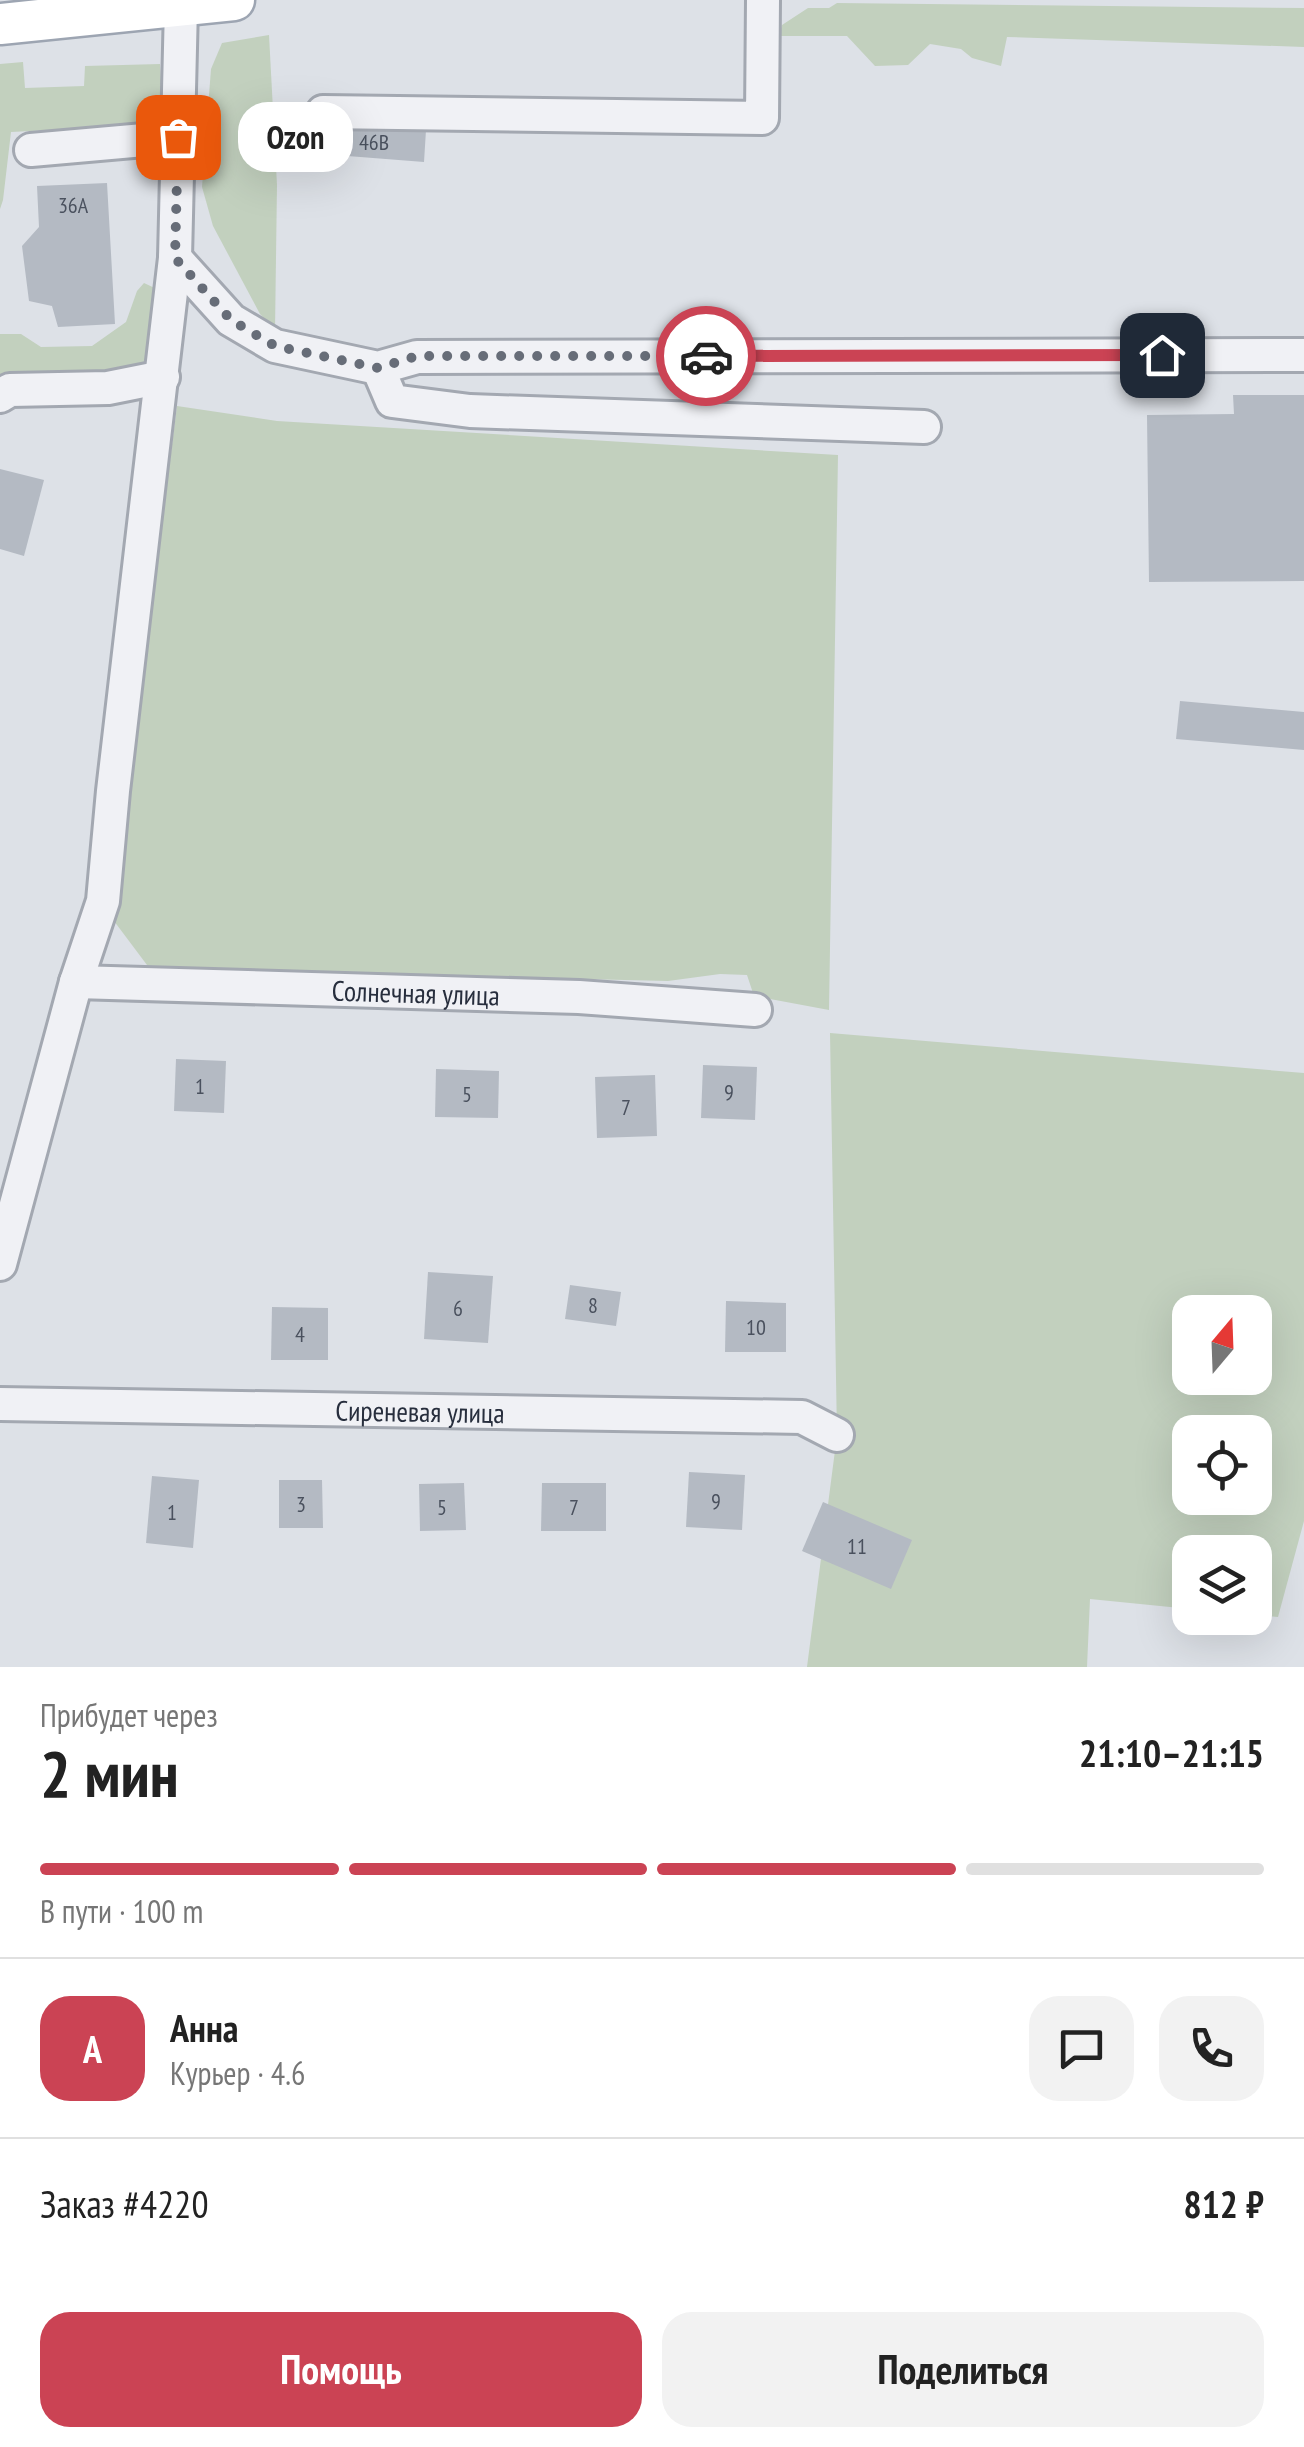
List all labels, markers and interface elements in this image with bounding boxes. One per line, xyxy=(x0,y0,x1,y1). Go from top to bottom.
pin xyxy=(136,95,221,180)
callout: Ozon xyxy=(238,102,353,172)
icon: bag xyxy=(151,110,206,165)
text: Ozon xyxy=(267,116,324,158)
house number: 46В xyxy=(359,128,389,156)
house number: 36А xyxy=(58,191,89,219)
courier xyxy=(656,306,756,406)
pin xyxy=(1120,313,1205,398)
icon: home xyxy=(1135,328,1190,383)
icon: car xyxy=(679,329,734,384)
street label: Солнечная улица xyxy=(331,971,500,1013)
house number: 1 xyxy=(195,1072,205,1100)
house number: 9 xyxy=(724,1078,734,1106)
house number: 5 xyxy=(462,1080,472,1108)
house number: 7 xyxy=(621,1093,631,1121)
house number: 8 xyxy=(588,1291,598,1319)
house number: 6 xyxy=(453,1294,463,1322)
north arrow xyxy=(1172,1295,1272,1395)
map controls xyxy=(1172,1295,1272,1635)
house number: 10 xyxy=(746,1313,766,1341)
house number: 4 xyxy=(295,1320,305,1348)
street label: Сиреневая улица xyxy=(335,1391,505,1431)
button: locate xyxy=(1172,1415,1272,1515)
house number: 9 xyxy=(711,1487,721,1515)
house number: 3 xyxy=(296,1490,306,1518)
house number: 5 xyxy=(437,1493,447,1521)
house number: 7 xyxy=(569,1493,579,1521)
house number: 1 xyxy=(167,1498,177,1526)
house number: 11 xyxy=(847,1532,867,1560)
button: layers xyxy=(1172,1535,1272,1635)
text: Прибудет через xyxy=(40,1694,218,1736)
text: 21:10–21:15 xyxy=(1079,1728,1264,1777)
text: 2 мин xyxy=(40,1731,179,1815)
text: В пути · 100 m xyxy=(40,1890,203,1932)
button: chat xyxy=(1029,1996,1134,2101)
button: phone xyxy=(1159,1996,1264,2101)
text: Анна xyxy=(170,2003,238,2052)
text: А xyxy=(83,2024,102,2073)
text: Курьер · 4.6 xyxy=(170,2052,305,2094)
text: Заказ #4220 xyxy=(40,2179,209,2228)
text: 812 ₽ xyxy=(1184,2179,1264,2228)
button: Помощь xyxy=(40,2312,642,2427)
button: Поделиться xyxy=(662,2312,1264,2427)

